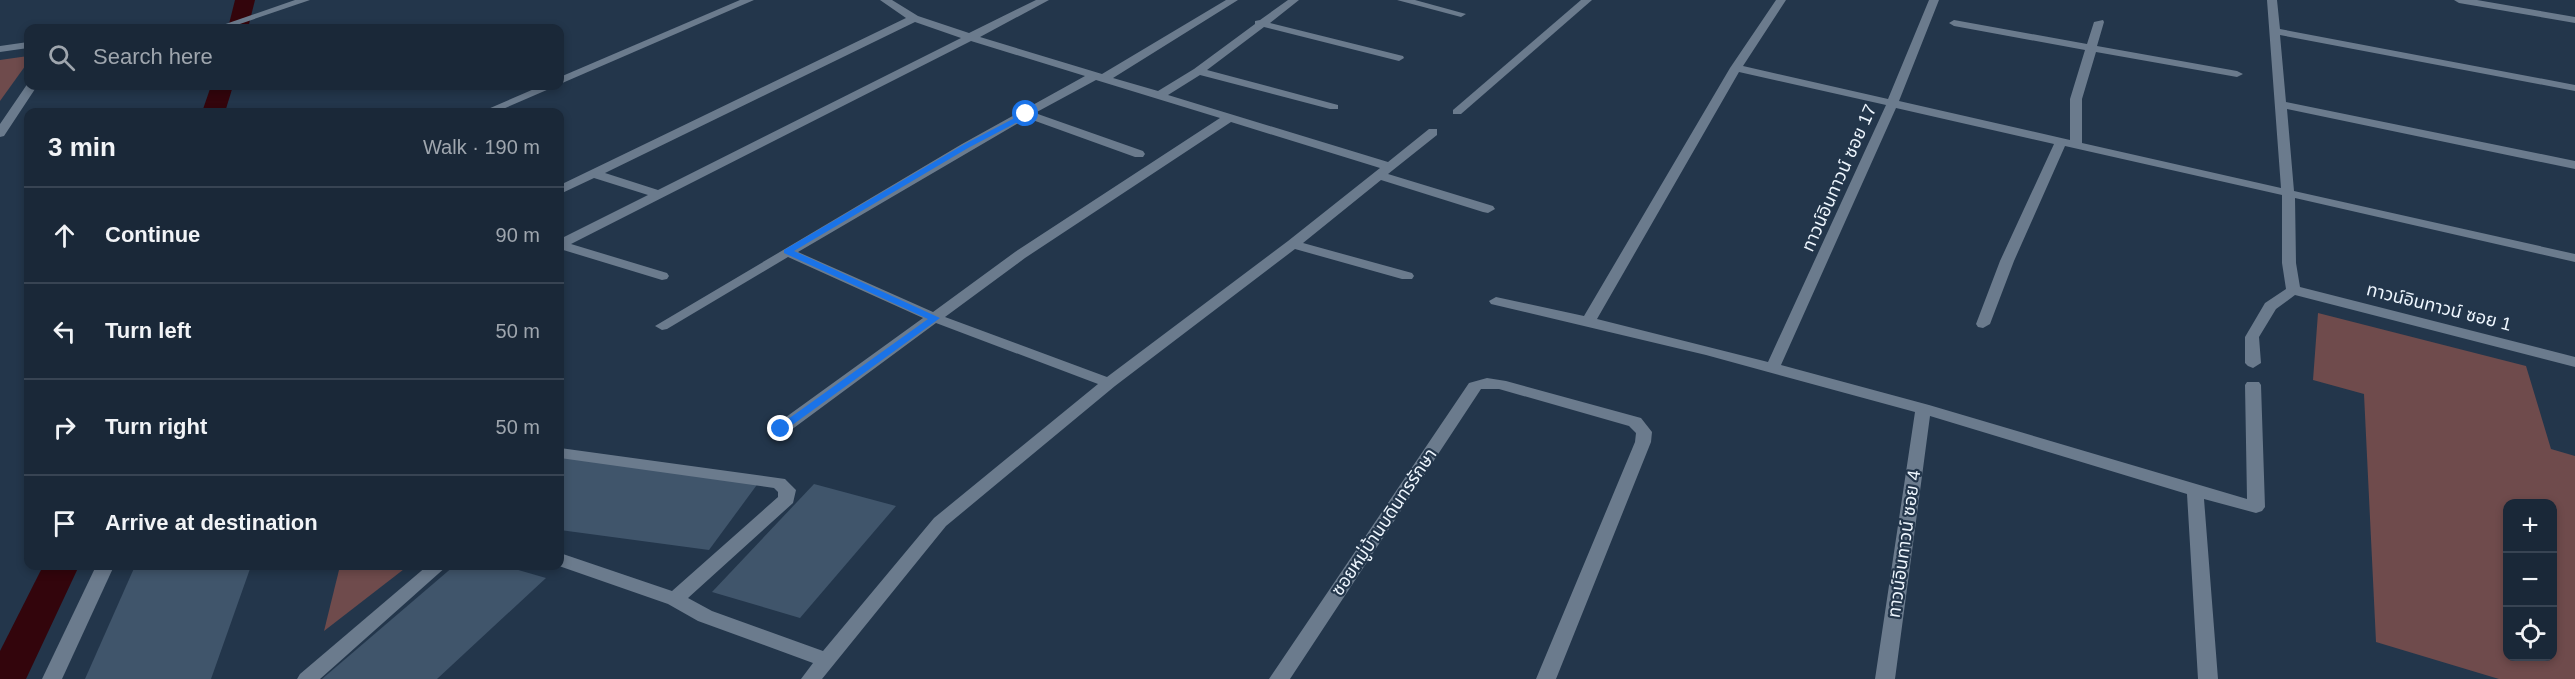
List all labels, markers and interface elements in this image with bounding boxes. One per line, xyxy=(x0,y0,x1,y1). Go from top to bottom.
search box xyxy=(24,24,564,90)
icon: search xyxy=(45,41,78,74)
text: Search here xyxy=(93,44,213,69)
route start xyxy=(1012,100,1038,126)
street label: ทาวน์อินทาวน์ ซอย 17 xyxy=(1798,101,1880,255)
text: 3 min xyxy=(48,132,116,162)
text: Walk · 190 m xyxy=(423,136,540,158)
icon: ahead xyxy=(48,219,81,252)
text: Continue xyxy=(105,222,200,247)
text: 90 m xyxy=(496,224,540,246)
street label: ทาวน์อินทาวน์ ซอย 1 xyxy=(2364,279,2514,335)
icon: left xyxy=(48,315,81,348)
text: Turn left xyxy=(105,318,191,343)
text: 50 m xyxy=(496,320,540,342)
icon: right xyxy=(48,411,81,444)
text: Turn right xyxy=(105,414,207,439)
route end xyxy=(767,415,793,441)
text: 50 m xyxy=(496,416,540,438)
street label: ซอยหมู่บ้านบดินทรรักษา xyxy=(1327,445,1442,600)
street label: ทาวน์อินทาวน์ ซอย 4 xyxy=(1884,469,1924,619)
map controls xyxy=(2503,499,2557,661)
button: + xyxy=(2503,499,2557,553)
icon: arrive xyxy=(48,507,81,540)
text: Arrive at destination xyxy=(105,510,318,535)
button: − xyxy=(2503,553,2557,607)
button: locate xyxy=(2503,607,2557,661)

